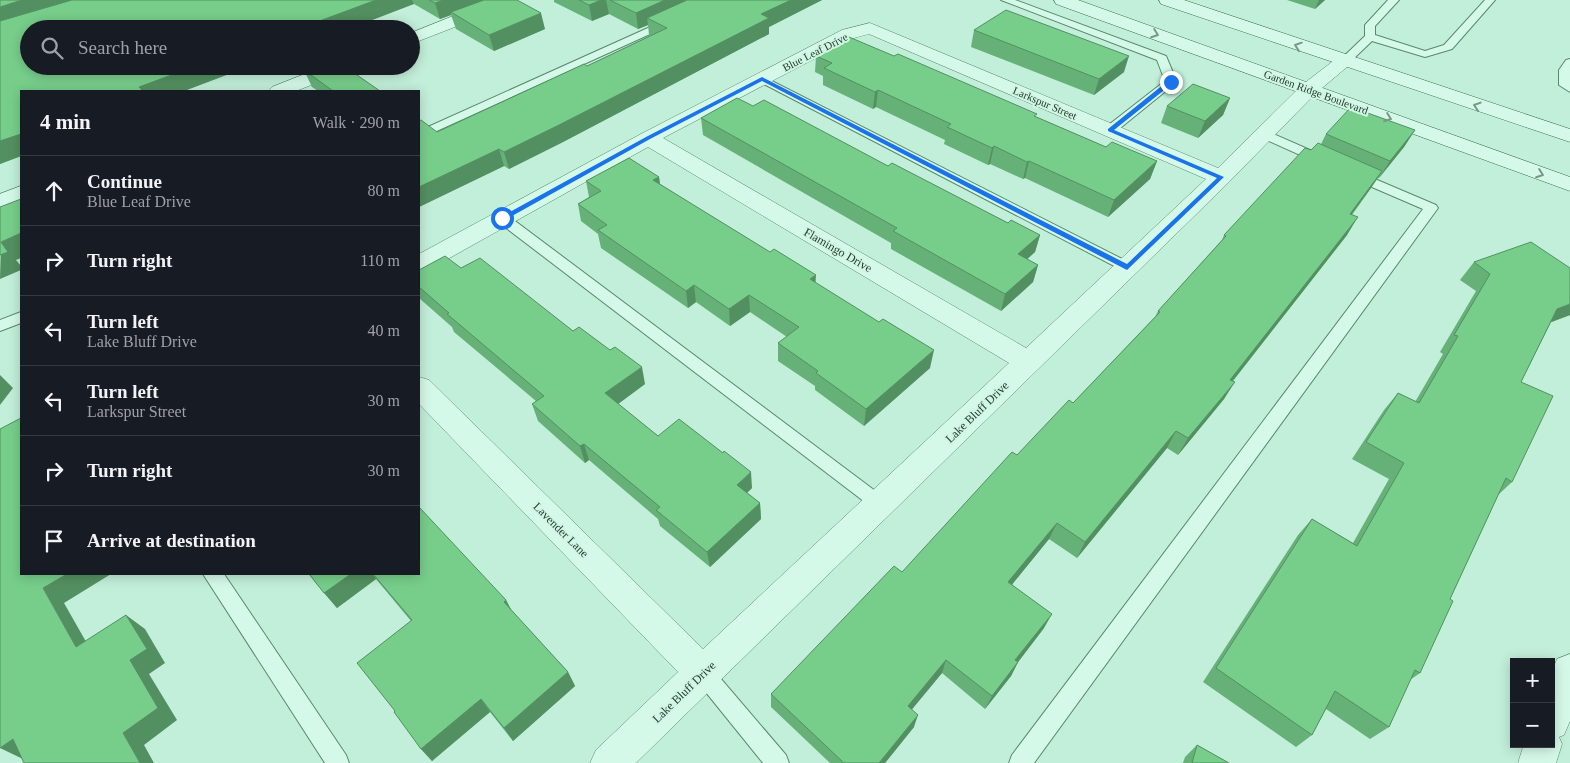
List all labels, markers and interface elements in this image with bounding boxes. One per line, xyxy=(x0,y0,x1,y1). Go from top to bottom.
search box xyxy=(20,20,420,75)
one-way arrow xyxy=(1150,28,1159,38)
street label: Blue Leaf Drive xyxy=(780,30,850,74)
icon: search xyxy=(38,34,66,62)
text: Search here xyxy=(78,37,167,58)
one-way arrow xyxy=(1295,41,1303,51)
street label: Garden Ridge Boulevard xyxy=(1262,68,1370,117)
route end xyxy=(1160,71,1183,94)
street label: Larkspur Street xyxy=(1011,84,1079,122)
one-way arrow xyxy=(1474,101,1482,111)
text: 4 min xyxy=(40,110,91,134)
one-way arrow xyxy=(1383,112,1391,122)
text: Walk · 290 m xyxy=(313,114,400,131)
one-way arrow xyxy=(1536,168,1544,178)
text: Continue xyxy=(87,171,162,192)
icon: ahead xyxy=(40,177,68,205)
text: 80 m xyxy=(368,182,400,199)
text: Blue Leaf Drive xyxy=(87,193,191,210)
route start xyxy=(491,207,514,230)
street label: Flamingo Drive xyxy=(801,225,875,275)
icon: right xyxy=(40,247,68,275)
text: Turn right xyxy=(87,250,172,271)
text: 110 m xyxy=(360,252,400,269)
text: Turn left xyxy=(87,311,159,332)
icon: left xyxy=(40,317,68,345)
text: 40 m xyxy=(368,322,400,339)
text: Lake Bluff Drive xyxy=(87,333,197,350)
street label: Lake Bluff Drive xyxy=(942,378,1012,446)
text: Turn left xyxy=(87,381,159,402)
icon: left xyxy=(40,387,68,415)
text: 30 m xyxy=(368,392,400,409)
text: Larkspur Street xyxy=(87,403,186,420)
icon: right xyxy=(40,457,68,485)
text: Turn right xyxy=(87,460,172,481)
text: 30 m xyxy=(368,462,400,479)
street label: Lavender Lane xyxy=(530,499,592,561)
icon: arrive xyxy=(40,527,68,555)
text: Arrive at destination xyxy=(87,530,256,551)
street label: Lake Bluff Drive xyxy=(649,658,719,726)
map controls xyxy=(1510,658,1555,748)
button: + xyxy=(1510,658,1555,703)
button: − xyxy=(1510,703,1555,748)

